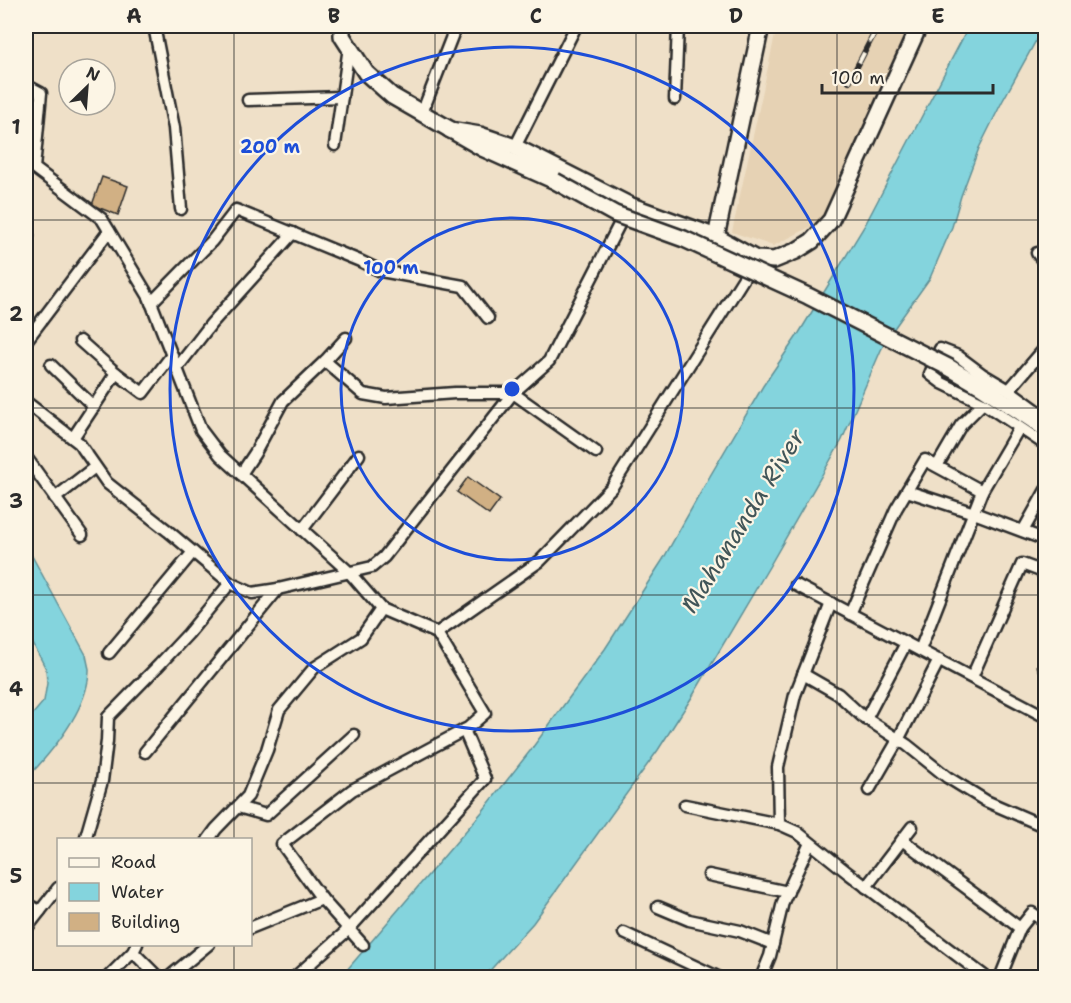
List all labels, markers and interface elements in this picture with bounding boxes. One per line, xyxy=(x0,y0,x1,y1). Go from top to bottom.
text: A xyxy=(126,3,142,29)
text: B xyxy=(328,3,340,29)
text: C xyxy=(530,3,542,29)
text: D xyxy=(729,3,743,29)
text: E xyxy=(931,3,945,29)
north arrow xyxy=(57,57,117,117)
scale bar xyxy=(822,57,993,95)
text: N xyxy=(83,62,103,86)
text: 100 m xyxy=(831,66,885,90)
text: 1 xyxy=(11,114,21,140)
text: 200 m xyxy=(240,135,301,159)
text: 100 m xyxy=(363,256,419,280)
text: 2 xyxy=(9,301,23,327)
centre of rings xyxy=(502,379,522,399)
water label: Mahananda River xyxy=(673,422,813,619)
text: 3 xyxy=(9,488,23,514)
text: 4 xyxy=(9,676,23,702)
legend xyxy=(57,838,252,946)
text: Road xyxy=(111,850,156,874)
text: 5 xyxy=(10,863,22,889)
text: Water xyxy=(111,880,164,904)
text: Building xyxy=(111,910,180,934)

